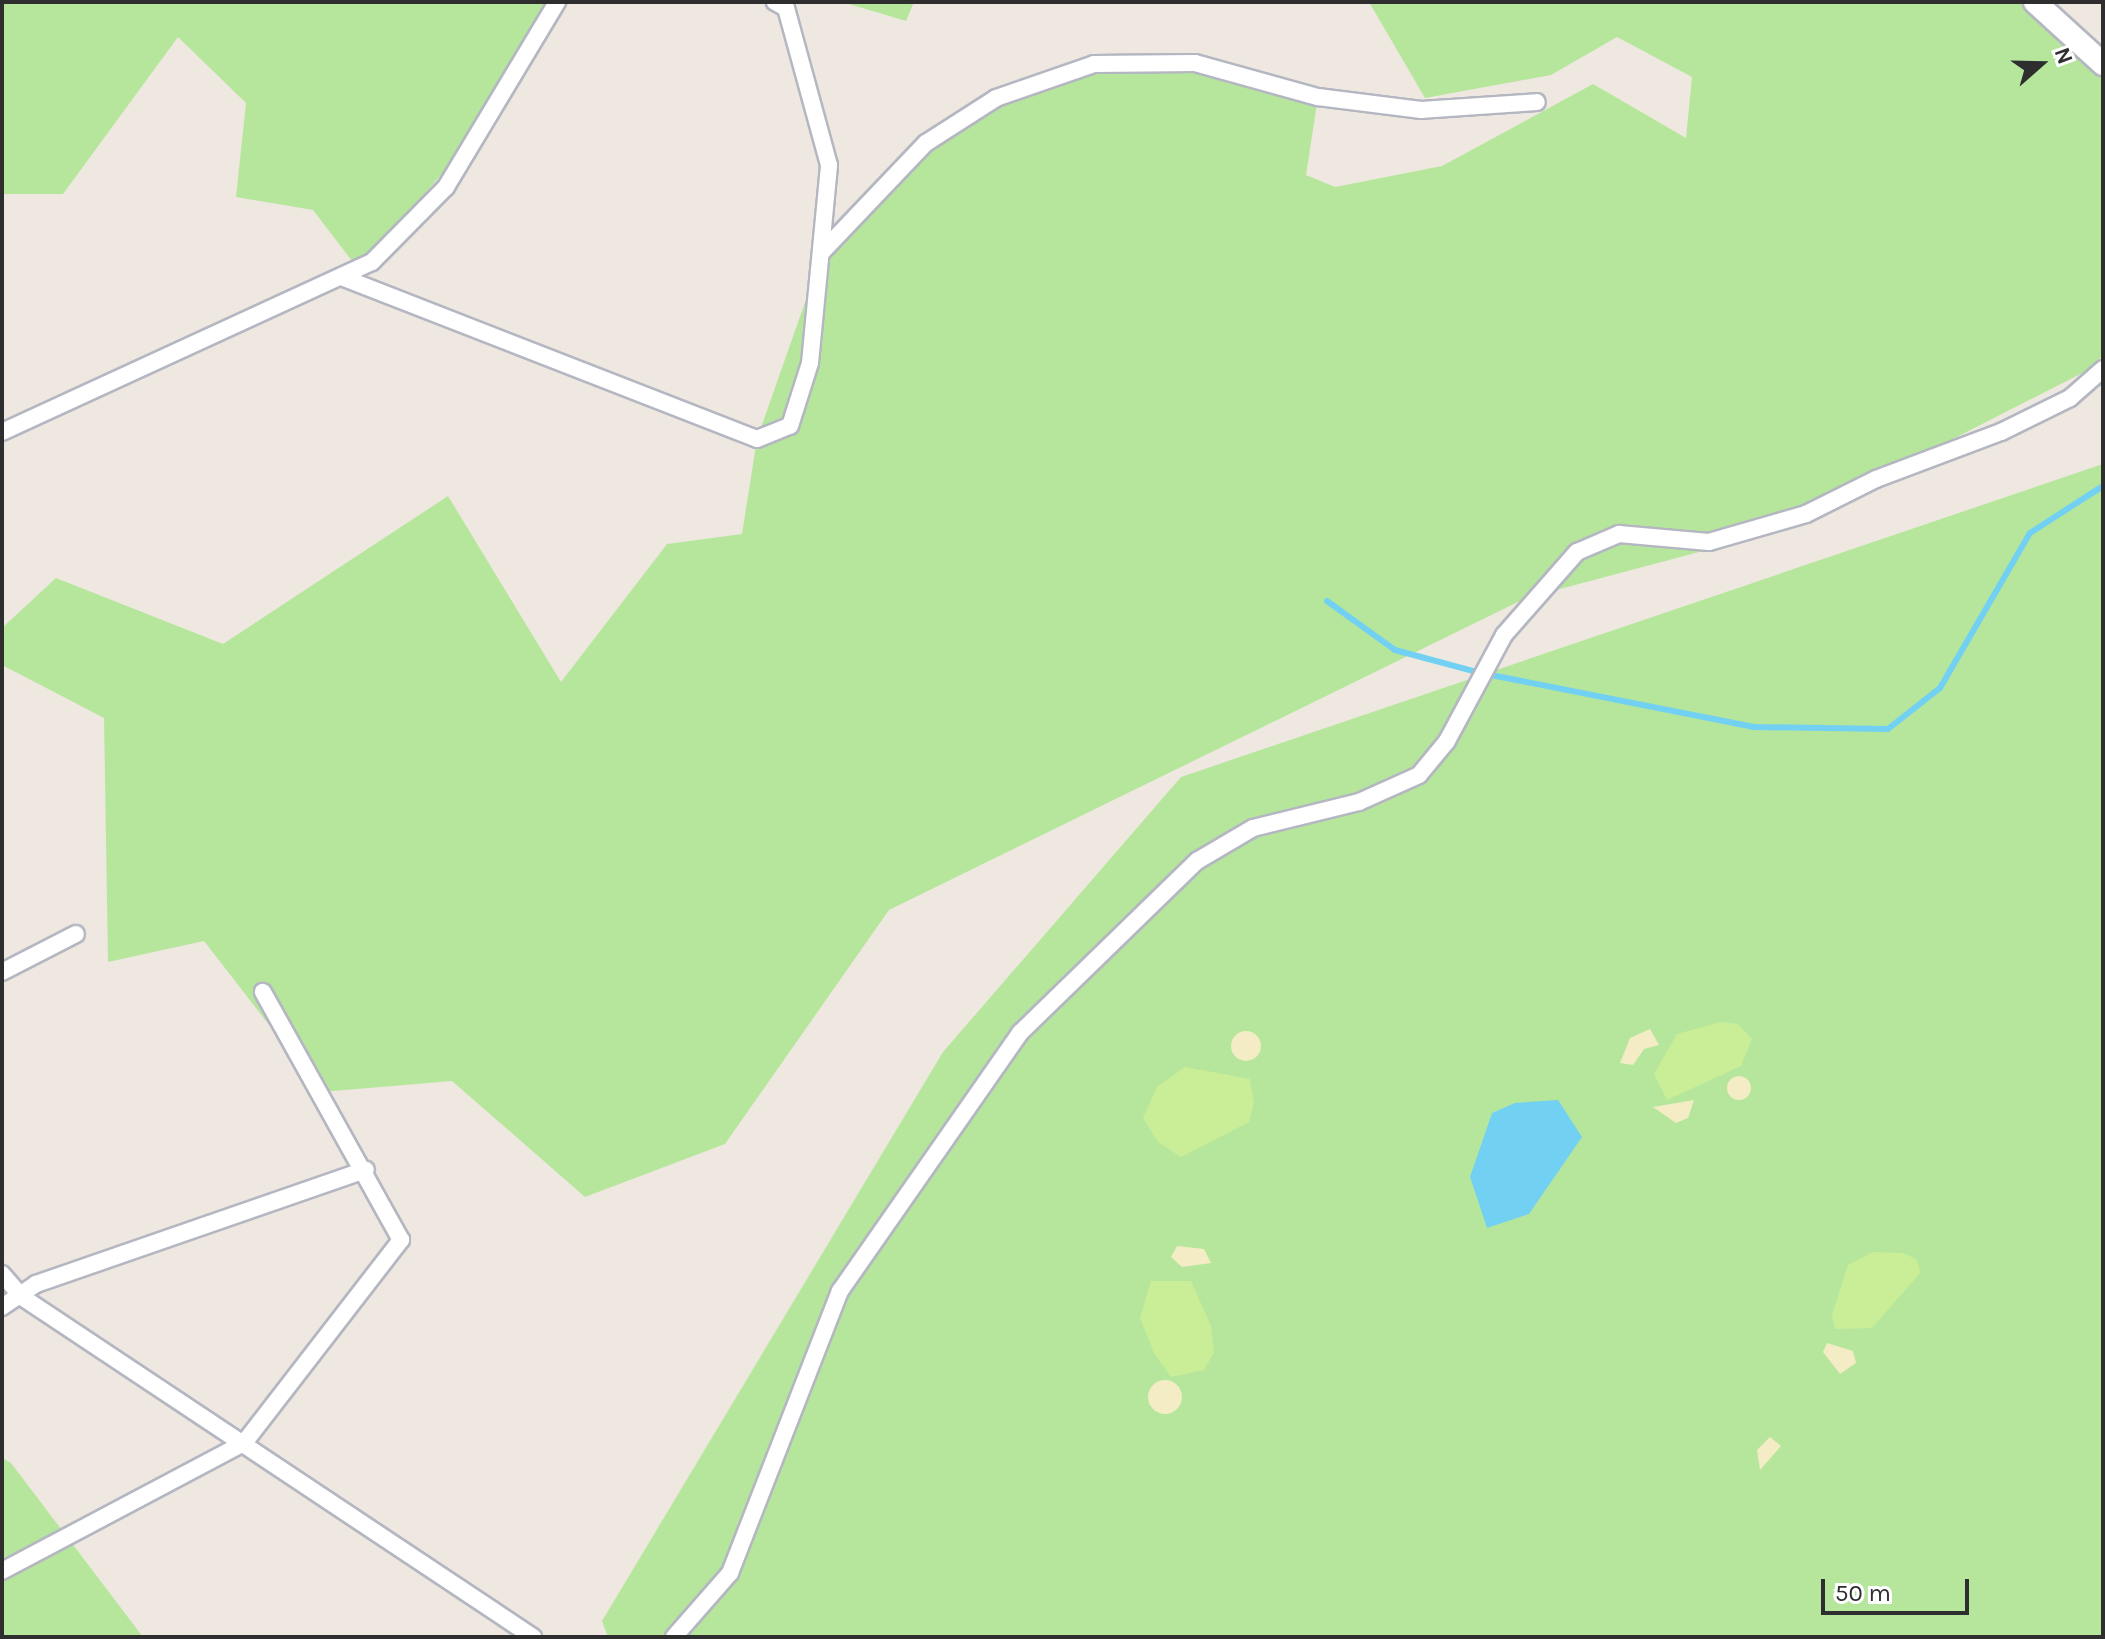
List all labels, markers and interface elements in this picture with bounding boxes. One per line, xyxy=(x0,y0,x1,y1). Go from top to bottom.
north arrow xyxy=(2001,24,2081,104)
text: N xyxy=(2049,44,2078,68)
scale bar xyxy=(1825,1563,1973,1613)
text: 50 m xyxy=(1835,1579,1891,1607)

